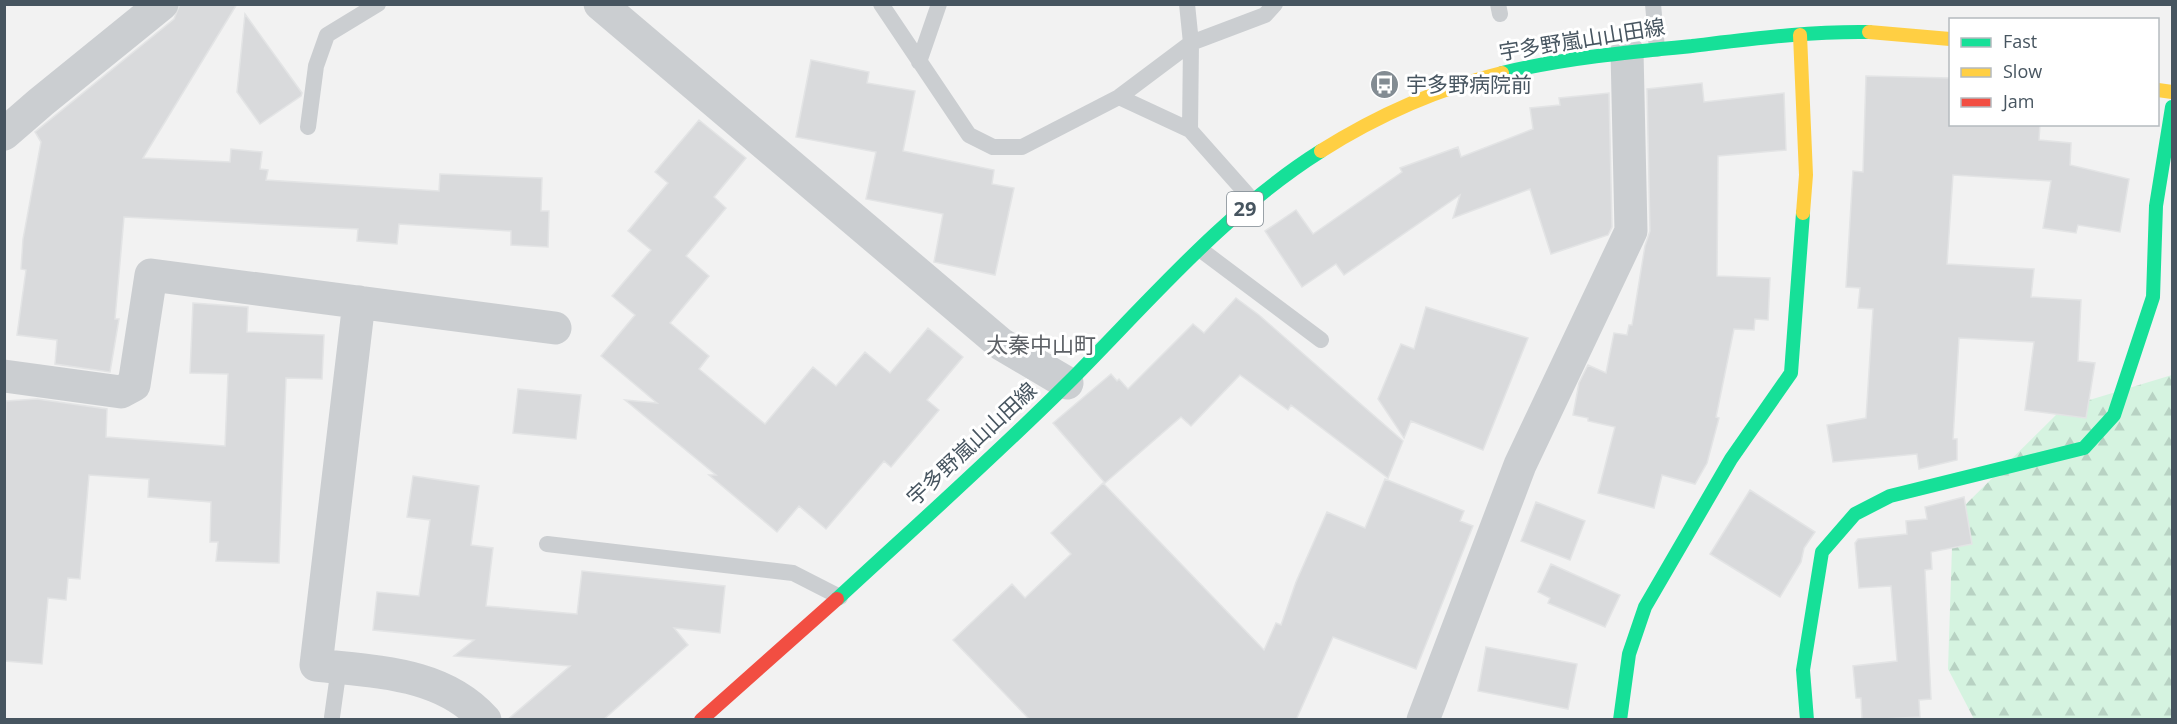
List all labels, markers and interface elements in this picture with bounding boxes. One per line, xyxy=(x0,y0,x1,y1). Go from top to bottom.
street label: 宇多野嵐山山田線 xyxy=(1497,12,1667,66)
legend xyxy=(1949,18,2159,126)
text: Fast xyxy=(2003,29,2037,53)
text: Slow xyxy=(2003,59,2042,83)
bus stop icon: 宇多野病院前 xyxy=(1369,69,1401,101)
place label: 宇多野病院前 xyxy=(1406,70,1532,98)
text: Jam xyxy=(2001,89,2035,113)
road number: 29 xyxy=(1227,192,1263,226)
district label: 太秦中山町 xyxy=(986,329,1096,359)
street label: 宇多野嵐山山田線 xyxy=(900,376,1042,511)

